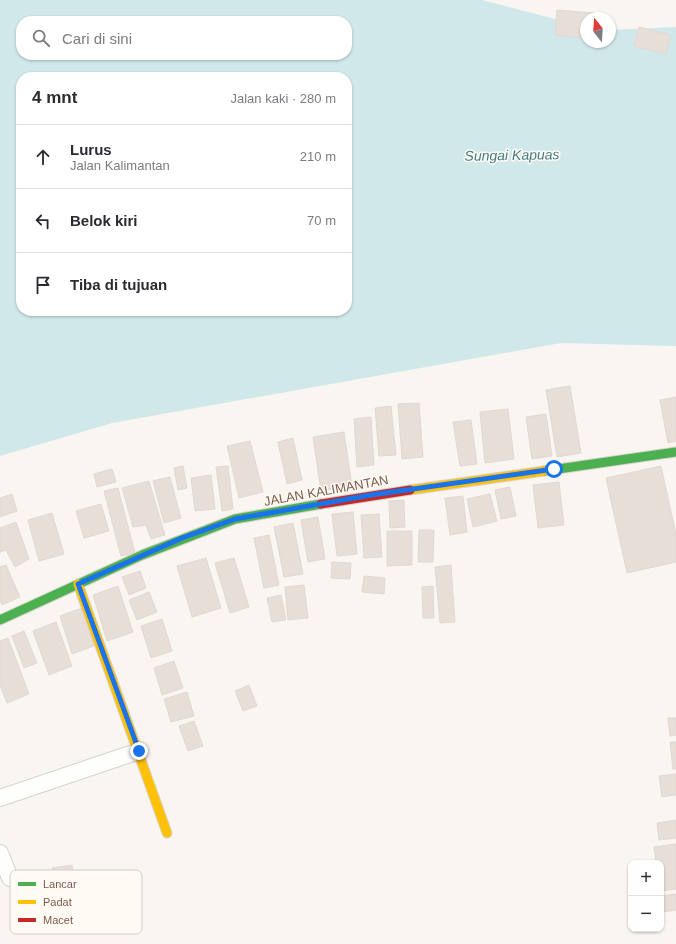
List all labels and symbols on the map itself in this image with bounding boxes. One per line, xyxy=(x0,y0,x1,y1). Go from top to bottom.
north arrow xyxy=(580,12,616,48)
water label: Sungai Kapuas xyxy=(464,146,560,164)
route start xyxy=(545,460,563,478)
street label: JALAN KALIMANTAN xyxy=(263,472,390,509)
route end xyxy=(130,742,148,760)
legend xyxy=(10,870,142,934)
text: Lancar xyxy=(43,878,77,890)
text: Padat xyxy=(43,896,72,908)
text: Macet xyxy=(43,914,73,926)

